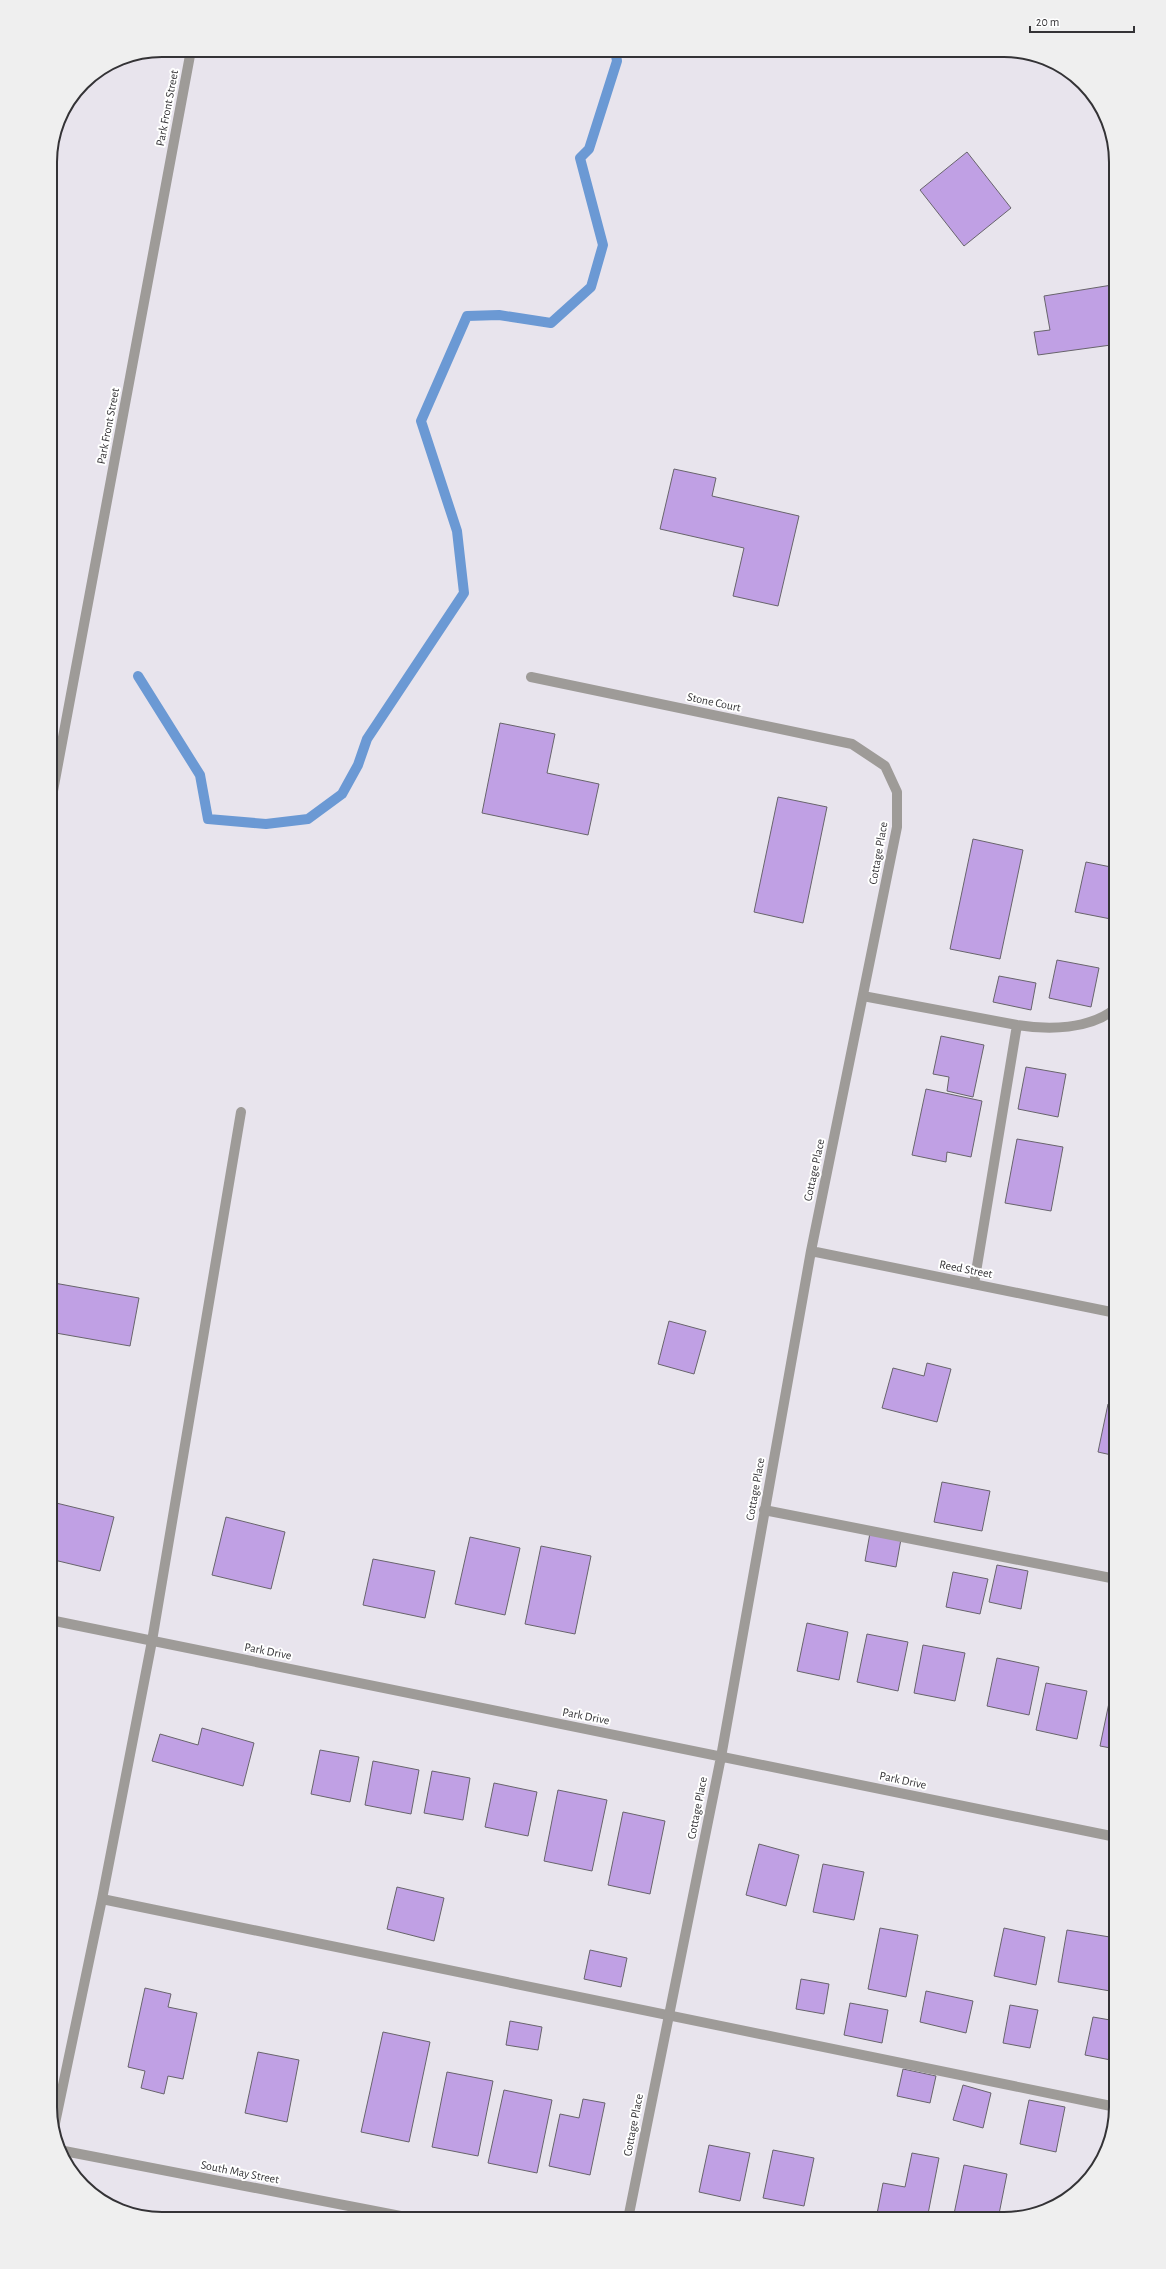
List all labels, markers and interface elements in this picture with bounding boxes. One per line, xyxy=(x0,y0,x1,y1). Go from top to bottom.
scale bar xyxy=(1030,8,1134,34)
text: 20 m xyxy=(1036,16,1059,28)
street label: Park Front Street xyxy=(154,69,180,147)
street label: Park Front Street xyxy=(95,387,121,465)
street label: Stone Court xyxy=(686,690,742,714)
street label: Cottage Place xyxy=(867,821,889,885)
street label: Cottage Place xyxy=(802,1138,826,1202)
street label: Reed Street xyxy=(938,1258,994,1280)
street label: Cottage Place xyxy=(744,1457,766,1521)
street label: Park Drive xyxy=(243,1641,293,1661)
street label: Park Drive xyxy=(561,1706,611,1726)
street label: Park Drive xyxy=(878,1769,928,1791)
street label: Cottage Place xyxy=(685,1776,709,1840)
street label: Cottage Place xyxy=(621,2093,645,2157)
street label: South May Street xyxy=(200,2159,280,2186)

